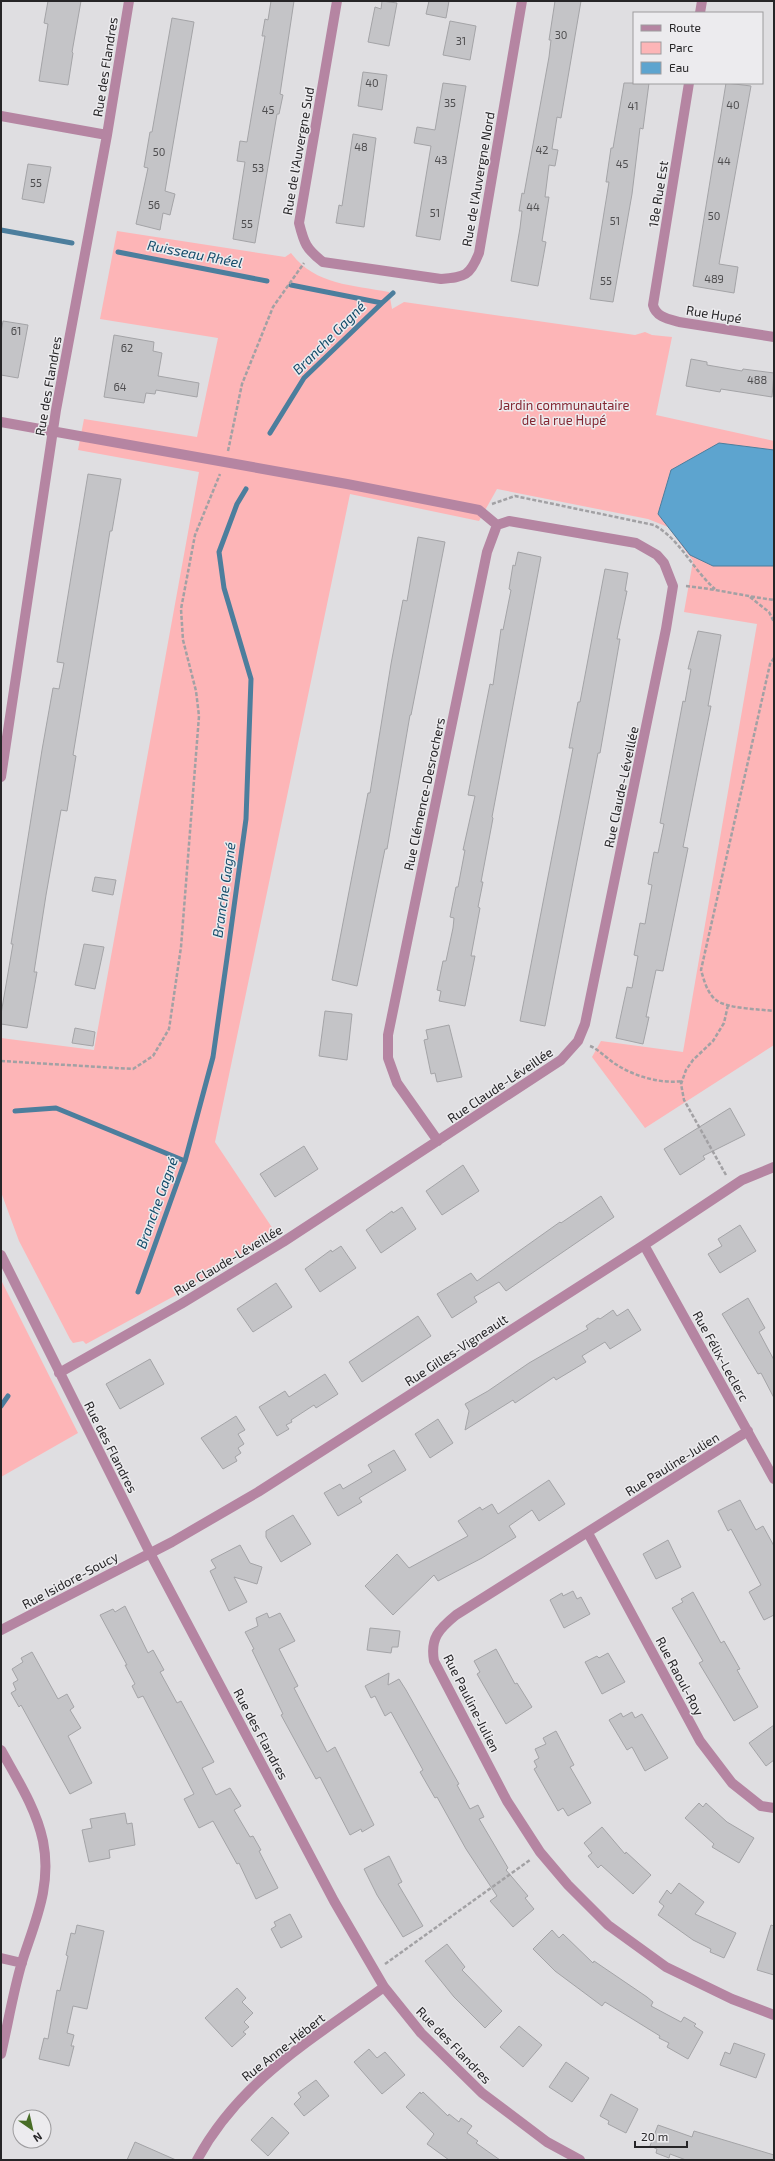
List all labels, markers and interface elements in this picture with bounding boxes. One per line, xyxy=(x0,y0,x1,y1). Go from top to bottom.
legend xyxy=(633,12,763,84)
street label: Rue des Flandres xyxy=(89,16,121,118)
text: Route xyxy=(669,20,701,34)
house number: 30 xyxy=(555,28,567,41)
house number: 31 xyxy=(456,34,466,47)
text: Parc xyxy=(669,40,693,54)
text: Eau xyxy=(669,60,689,74)
house number: 40 xyxy=(365,76,379,89)
street label: Rue de l'Auvergne Sud xyxy=(279,86,317,216)
house number: 35 xyxy=(444,96,456,109)
house number: 40 xyxy=(726,98,740,111)
house number: 41 xyxy=(627,99,639,112)
house number: 45 xyxy=(262,103,274,116)
street label: Rue de l'Auvergne Nord xyxy=(458,110,498,248)
house number: 48 xyxy=(354,140,368,153)
house number: 42 xyxy=(536,143,548,156)
house number: 50 xyxy=(153,145,165,158)
house number: 43 xyxy=(435,153,447,166)
house number: 44 xyxy=(717,154,731,167)
house number: 45 xyxy=(616,157,628,170)
street label: 18e Rue Est xyxy=(645,160,671,228)
house number: 53 xyxy=(252,161,264,174)
house number: 55 xyxy=(30,176,42,189)
house number: 56 xyxy=(148,198,160,211)
house number: 44 xyxy=(526,200,540,213)
house number: 51 xyxy=(430,206,440,219)
house number: 50 xyxy=(708,209,720,222)
house number: 51 xyxy=(610,214,620,227)
house number: 55 xyxy=(241,217,253,230)
water label: Ruisseau Rhéel xyxy=(146,236,244,271)
house number: 489 xyxy=(704,272,724,285)
house number: 55 xyxy=(600,274,612,287)
water label: Branche Gagné xyxy=(289,297,369,378)
street label: Rue Hupé xyxy=(685,302,743,326)
house number: 61 xyxy=(11,324,21,337)
street label: Rue des Flandres xyxy=(31,335,65,437)
house number: 62 xyxy=(121,341,133,354)
house number: 488 xyxy=(747,373,767,386)
house number: 64 xyxy=(113,380,127,393)
park label: Jardin communautaire de la rue Hupé xyxy=(498,397,630,428)
street label: Rue Clémence-Desrochers xyxy=(400,716,448,872)
street label: Rue Claude-Léveillée xyxy=(600,725,642,849)
water label: Branche Gagné xyxy=(208,841,239,939)
street label: Rue Claude-Léveillée xyxy=(444,1044,556,1126)
water label: Branche Gagné xyxy=(132,1154,181,1251)
street label: Rue Claude-Léveillée xyxy=(171,1221,285,1299)
street label: Rue Félix-Leclerc xyxy=(690,1308,752,1404)
street label: Rue Gilles-Vigneault xyxy=(401,1311,511,1389)
street label: Rue des Flandres xyxy=(81,1398,141,1496)
street label: Rue Pauline-Julien xyxy=(622,1429,722,1499)
street label: Rue Isidore-Soucy xyxy=(19,1548,121,1612)
street label: Rue Raoul-Roy xyxy=(653,1634,708,1718)
street label: Rue Pauline-Julien xyxy=(440,1651,504,1755)
street label: Rue des Flandres xyxy=(230,1686,292,1782)
street label: Rue des Flandres xyxy=(413,2003,495,2087)
street label: Rue Anne-Hébert xyxy=(238,2010,328,2084)
north arrow xyxy=(12,2109,52,2149)
scale bar xyxy=(635,2123,687,2149)
text: 20 m xyxy=(641,2129,668,2143)
text: N xyxy=(31,2130,45,2145)

